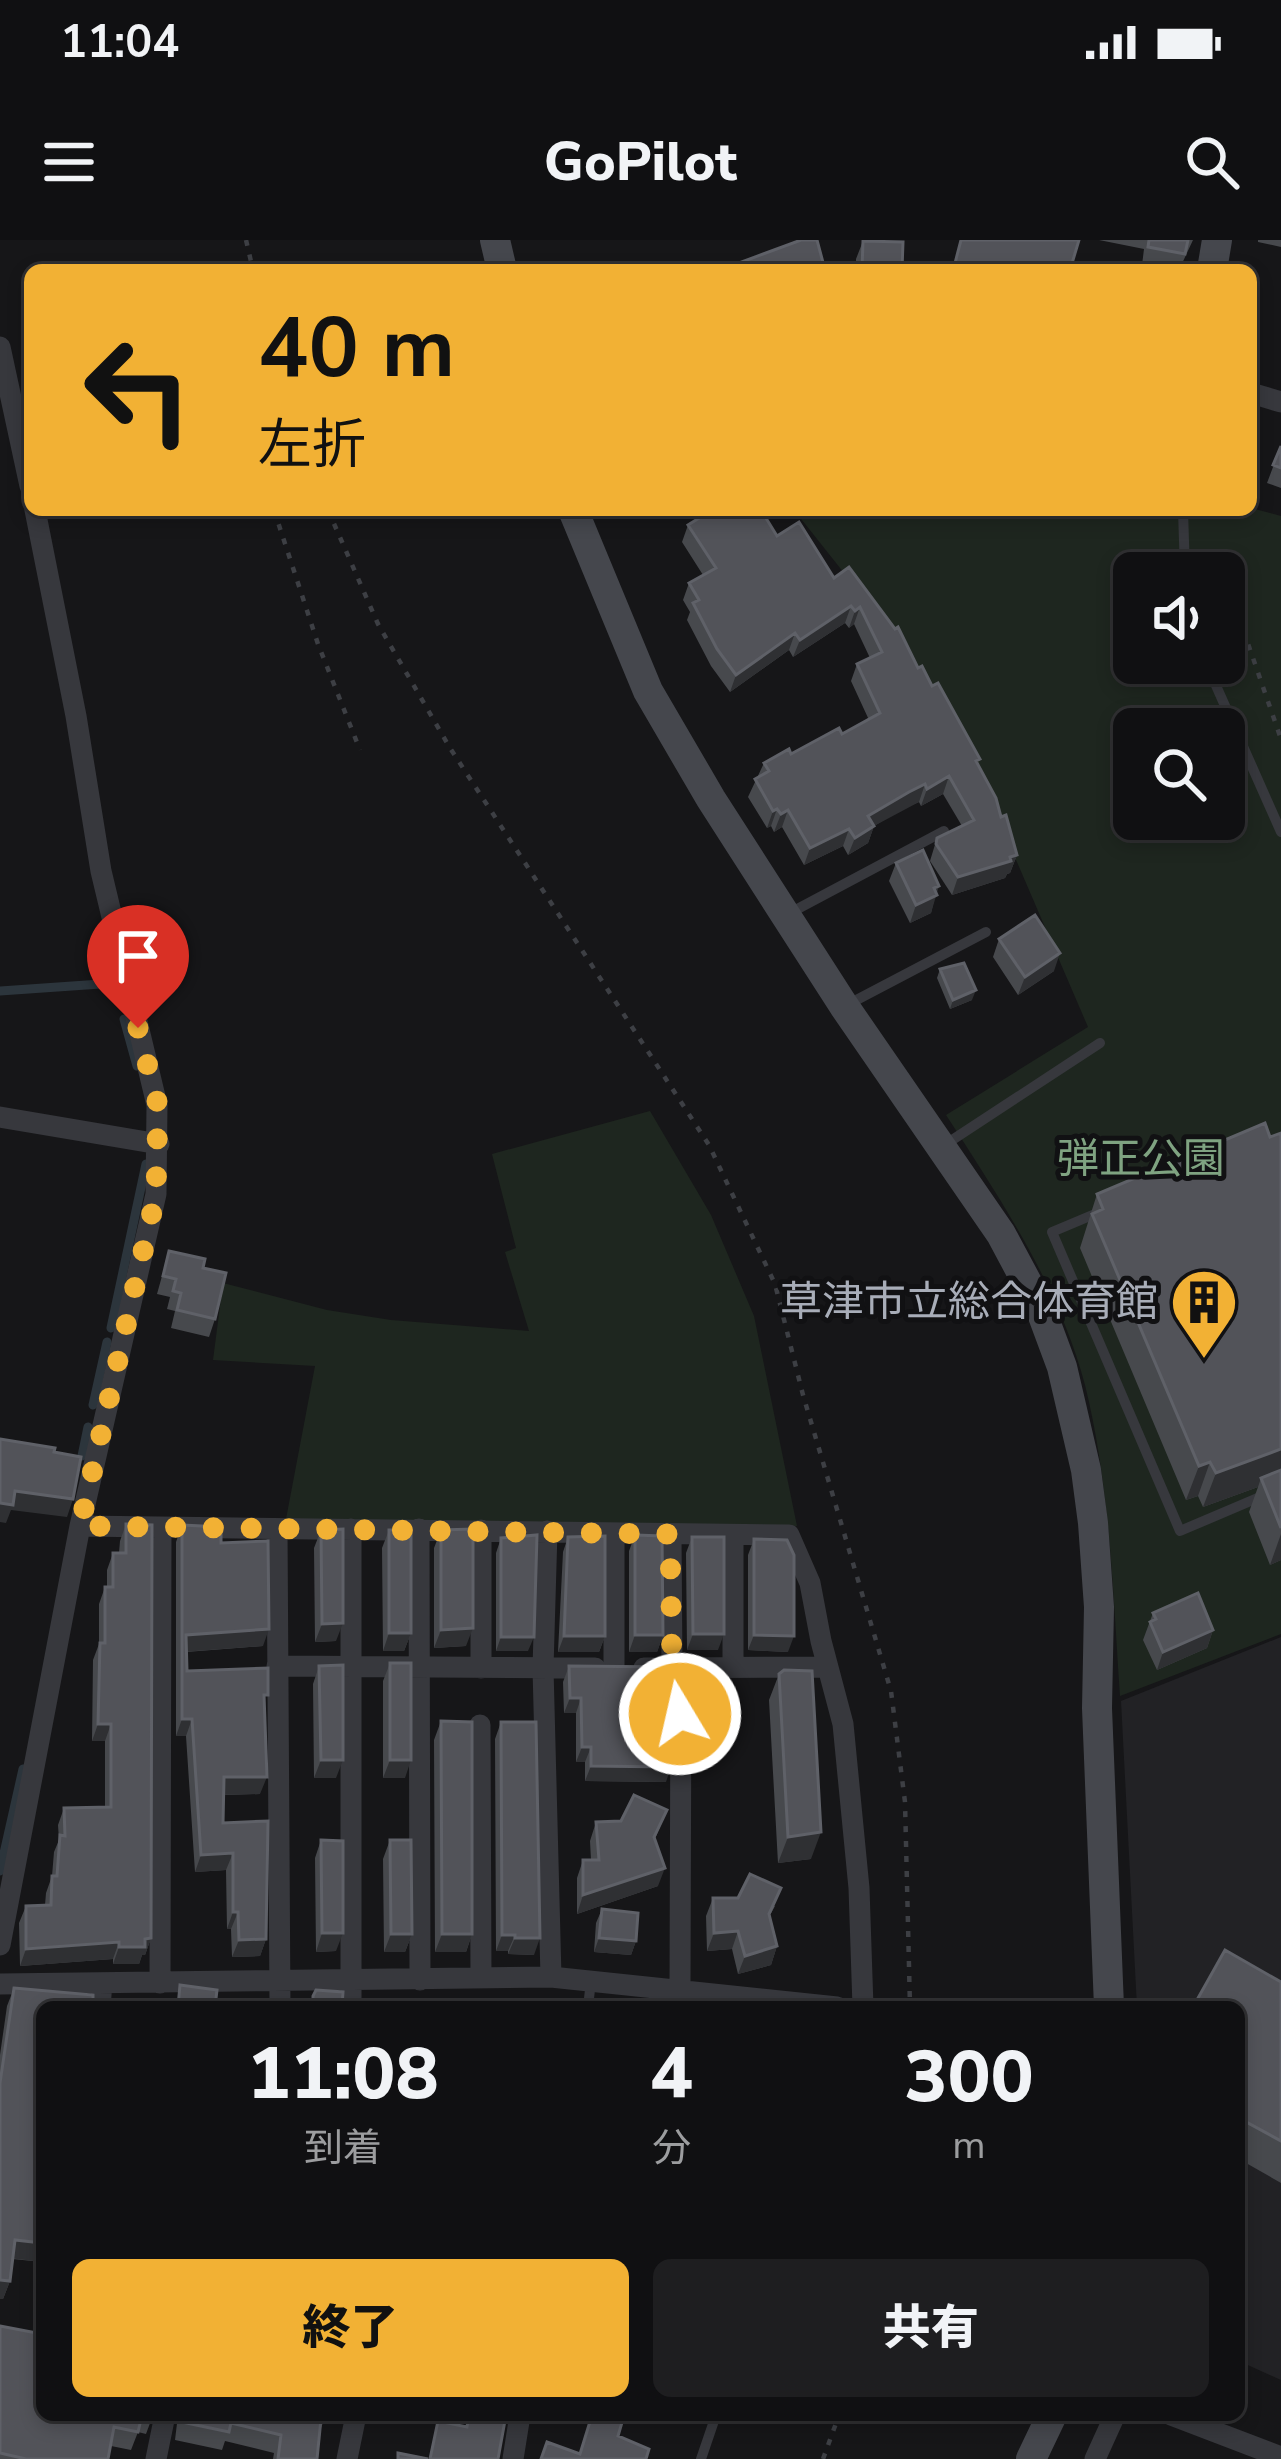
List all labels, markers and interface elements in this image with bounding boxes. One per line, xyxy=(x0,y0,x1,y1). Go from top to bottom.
text: 11:04 xyxy=(60,12,179,73)
text: GoPilot xyxy=(544,125,737,199)
icon: menu xyxy=(36,129,102,195)
icon: search xyxy=(1179,129,1245,195)
text: 40 m xyxy=(258,291,455,406)
icon: left xyxy=(60,312,216,468)
text: 左折 xyxy=(258,408,366,482)
map controls xyxy=(1113,552,1245,840)
button: sound xyxy=(1113,552,1245,684)
button: search xyxy=(1113,708,1245,840)
pin xyxy=(87,905,189,1028)
icon: arrive xyxy=(105,923,171,989)
park label: 弾正公園 xyxy=(1057,1131,1225,1188)
building icon: 草津市立総合体育館 xyxy=(1169,1267,1239,1361)
place label: 草津市立総合体育館 xyxy=(780,1274,1158,1331)
position arrow xyxy=(617,1651,743,1777)
text: 11:08 xyxy=(247,2025,439,2123)
text: 4 xyxy=(650,2025,693,2123)
text: 300 xyxy=(904,2028,1034,2126)
text: m xyxy=(952,2119,986,2172)
text: 到着 xyxy=(304,2122,382,2175)
text: 分 xyxy=(652,2122,691,2175)
button: 終了 xyxy=(72,2259,629,2397)
button: 共有 xyxy=(653,2259,1209,2397)

